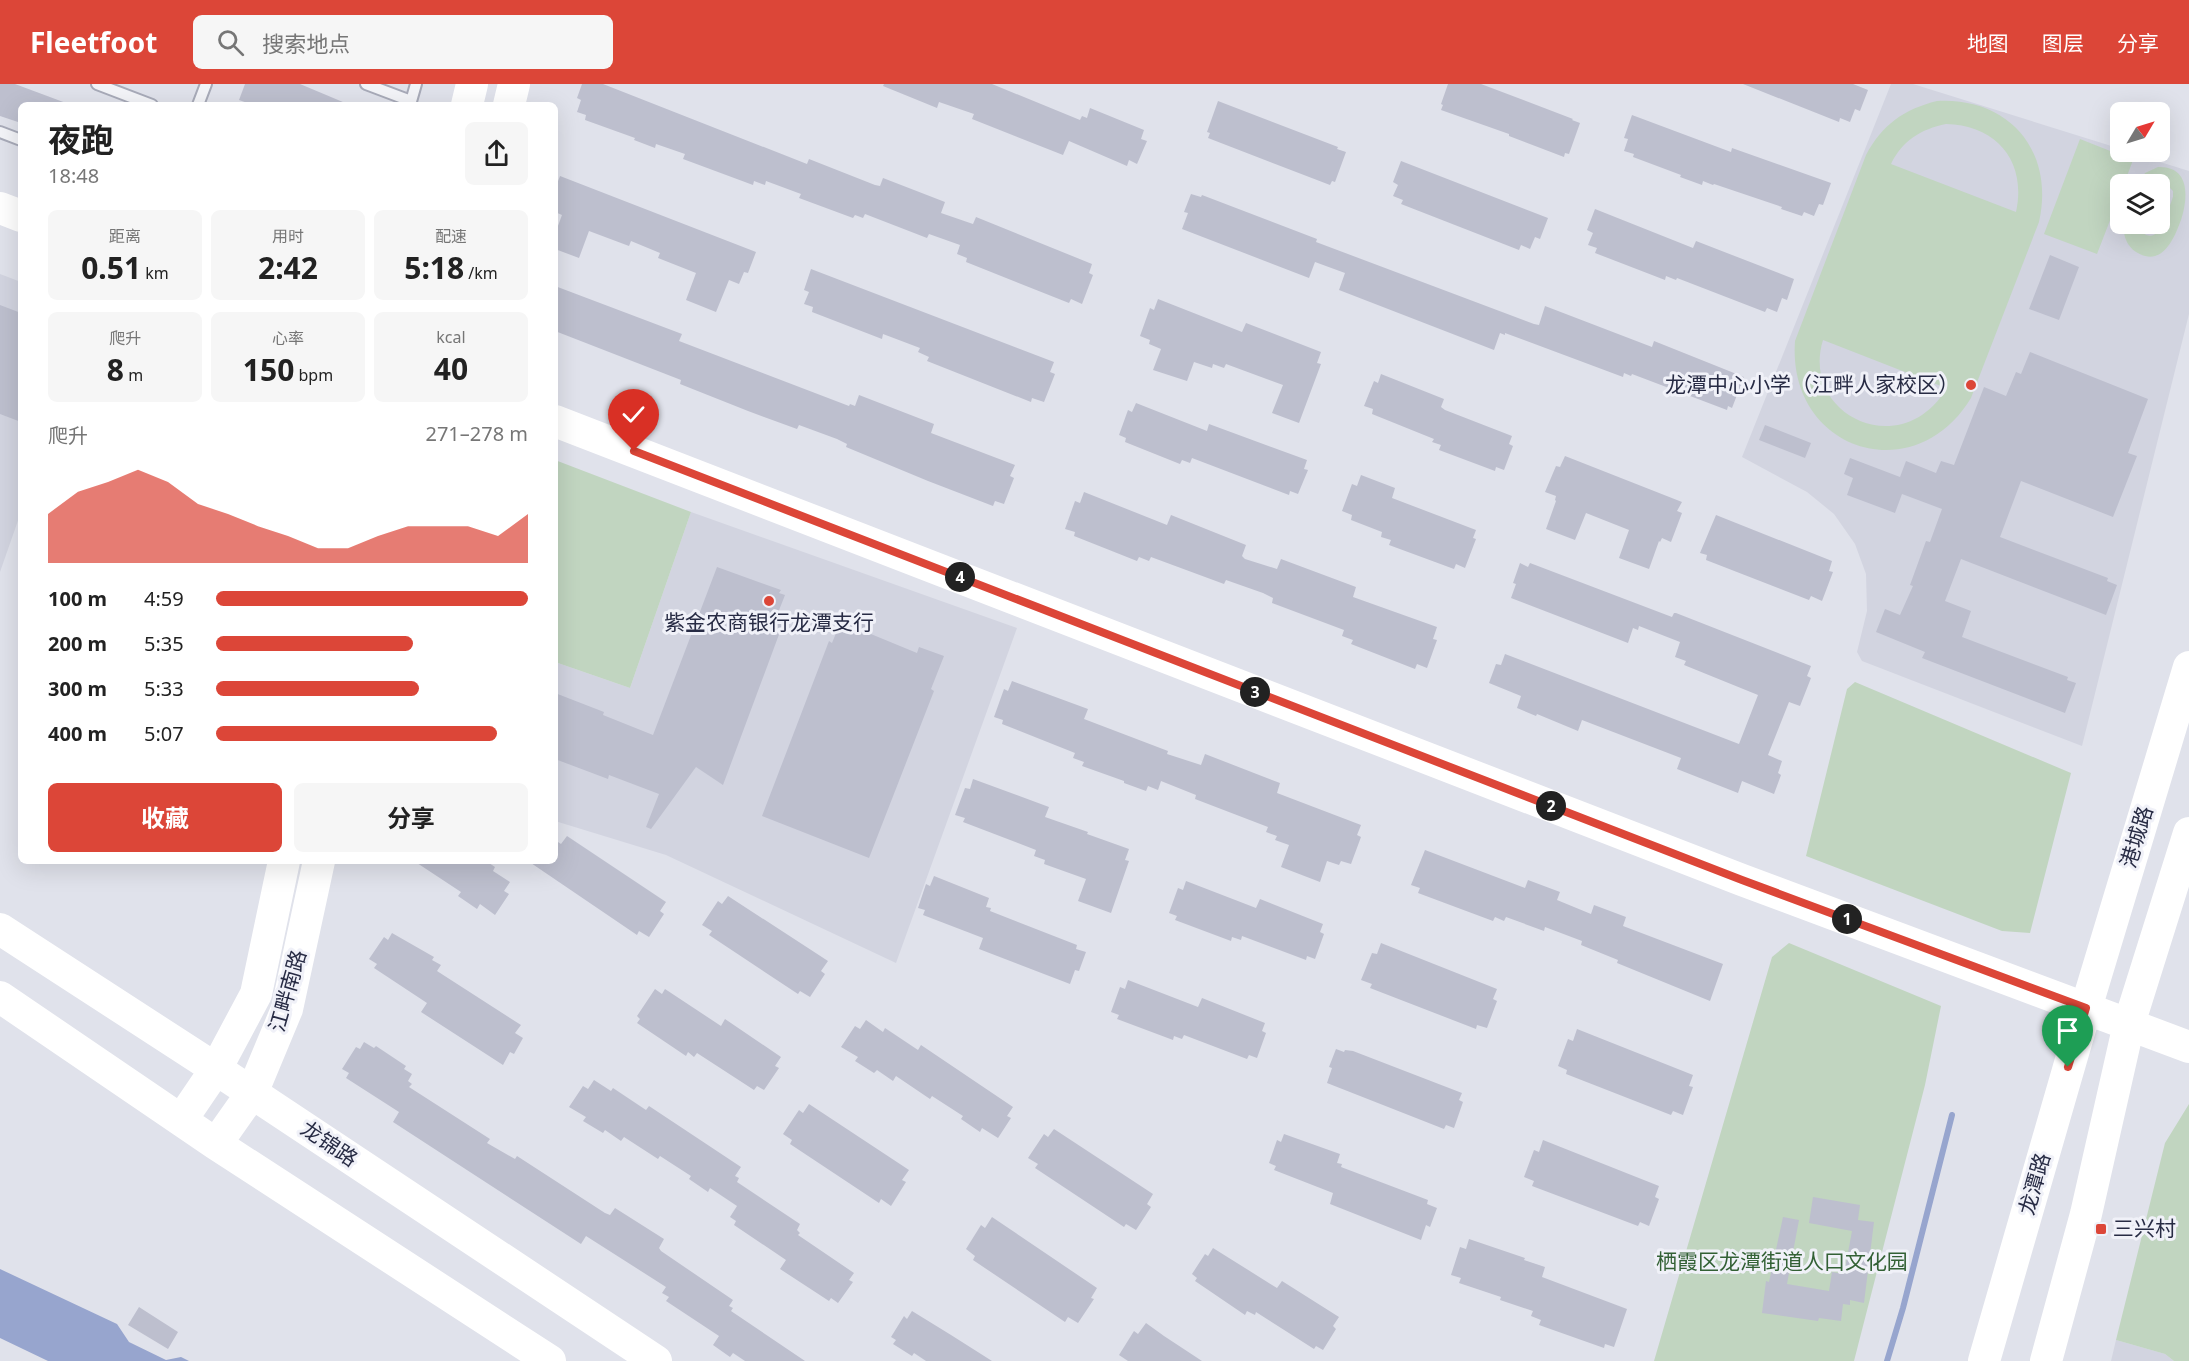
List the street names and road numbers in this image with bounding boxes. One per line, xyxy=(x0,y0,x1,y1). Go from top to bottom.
street label: 港城路 xyxy=(2113,802,2159,871)
street label: 江畔南路 xyxy=(262,946,312,1035)
street label: 龙锦路 xyxy=(296,1114,364,1172)
street label: 龙潭路 xyxy=(2012,1150,2056,1218)

